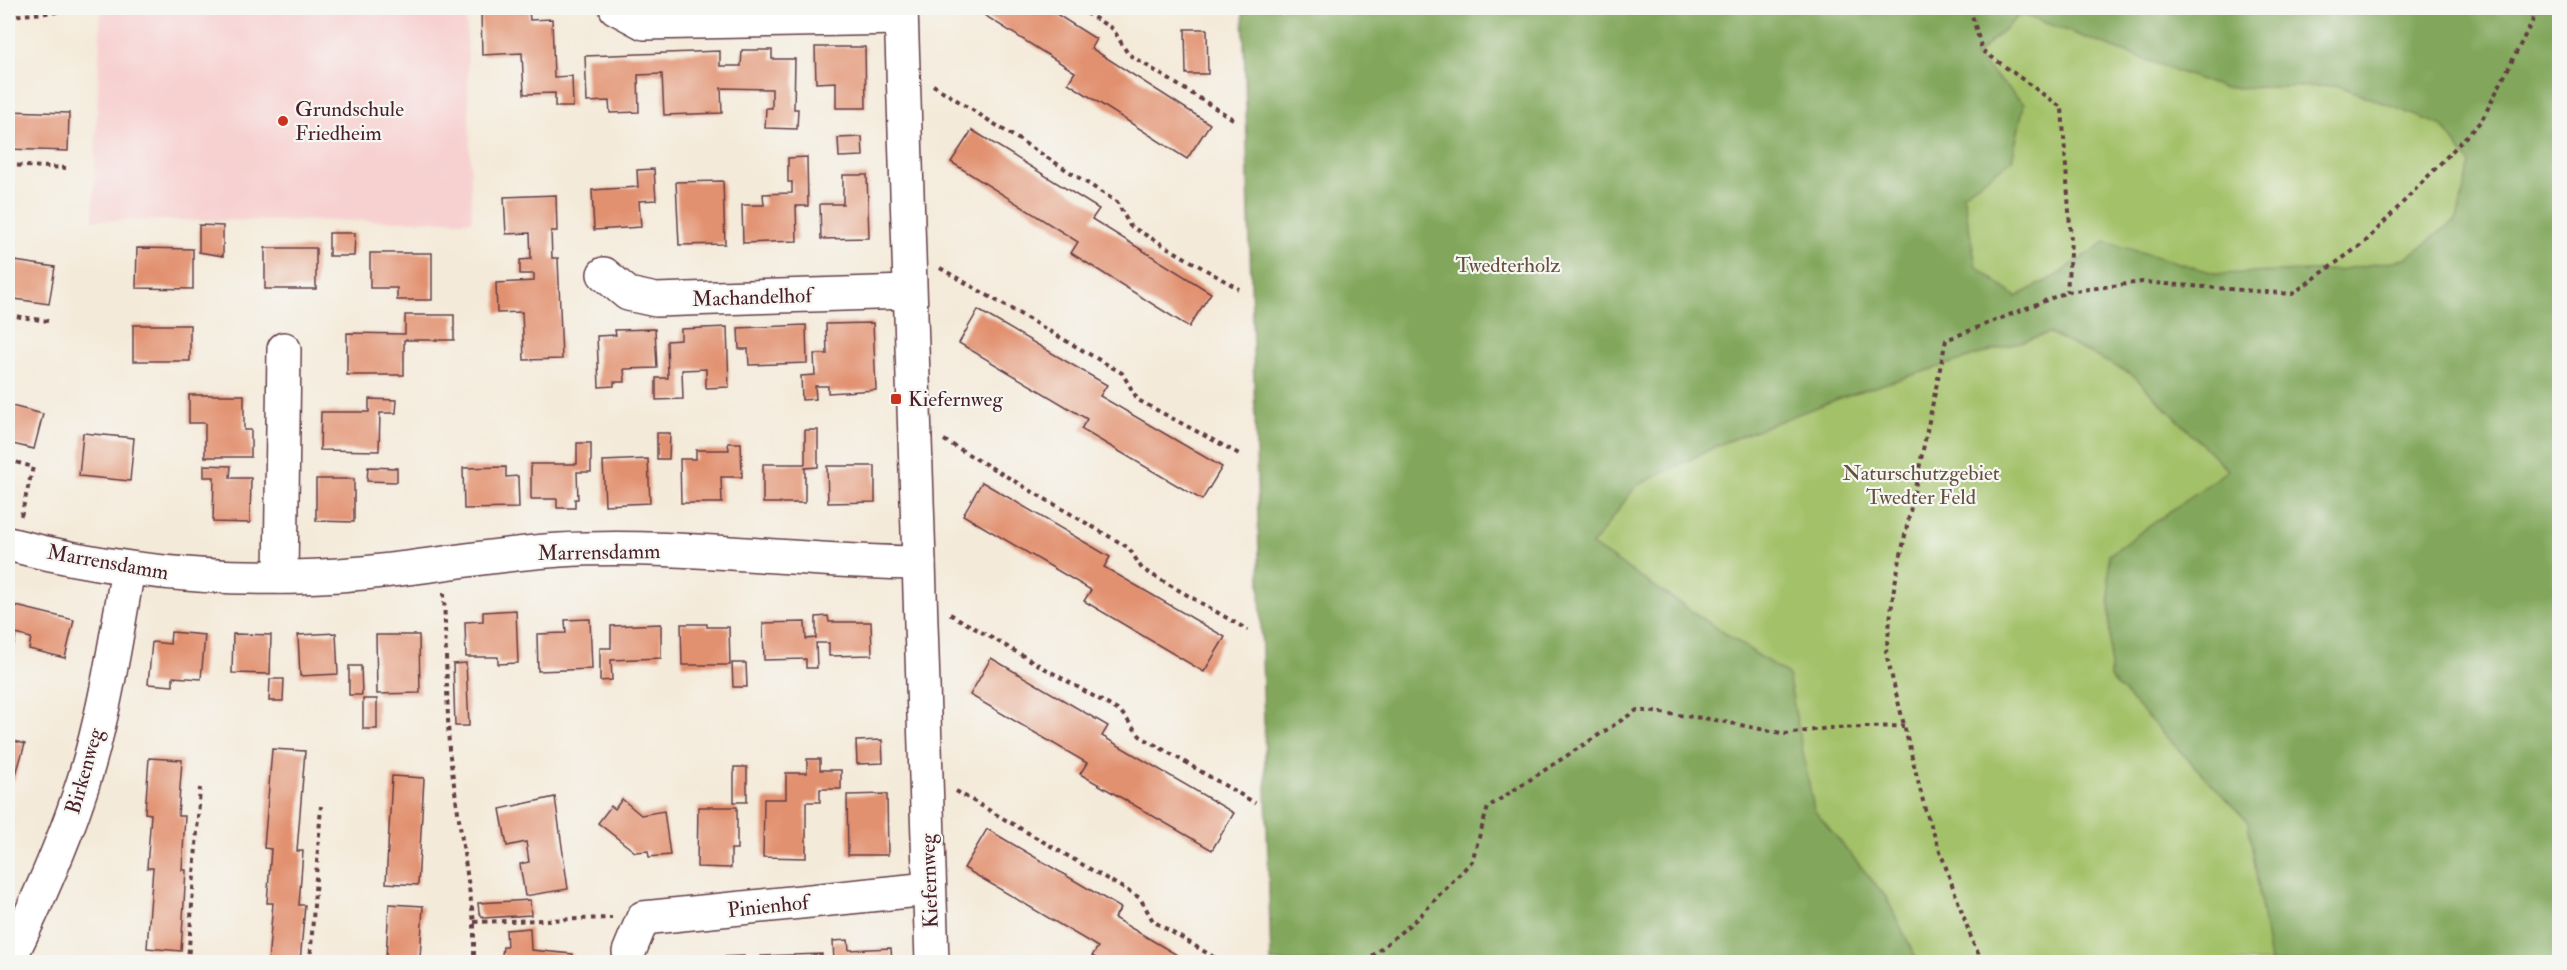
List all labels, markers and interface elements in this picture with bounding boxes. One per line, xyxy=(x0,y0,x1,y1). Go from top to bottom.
place label: Grundschule Friedheim xyxy=(295,96,404,147)
marker: Grundschule Friedheim xyxy=(276,114,290,128)
park label: Twedterholz xyxy=(1456,252,1561,279)
street label: Machandelhof xyxy=(692,282,816,313)
place label: Kiefernweg xyxy=(908,386,1003,413)
marker: Kiefernweg xyxy=(889,392,903,406)
park label: Naturschutzgebiet Twedter Feld xyxy=(1842,460,2000,511)
street label: Marrensdamm xyxy=(537,538,661,567)
street label: Marrensdamm xyxy=(45,539,171,586)
street label: Birkenweg xyxy=(59,724,110,817)
street label: Kiefernweg xyxy=(914,833,945,929)
street label: Pinienhof xyxy=(726,888,813,924)

